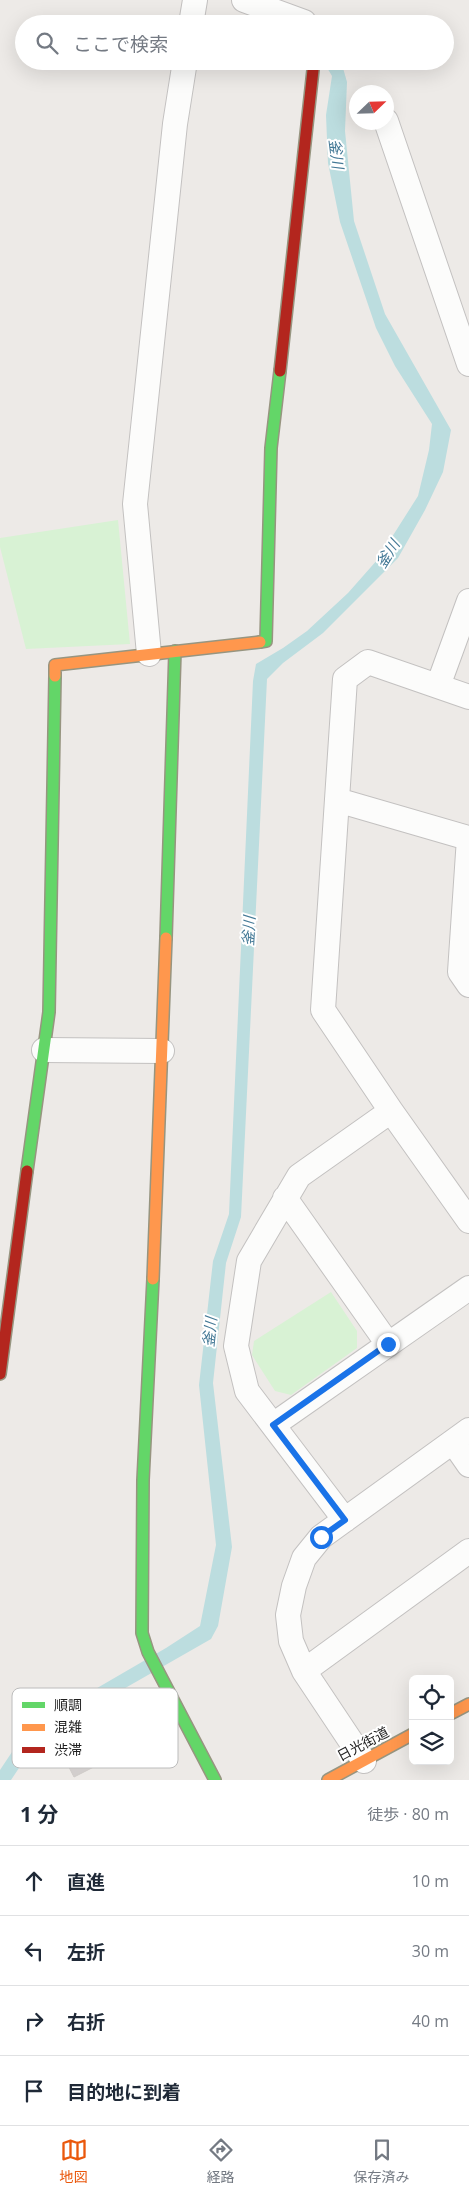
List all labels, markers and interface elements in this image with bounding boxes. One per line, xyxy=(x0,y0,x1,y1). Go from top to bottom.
search box xyxy=(15,15,454,70)
icon: search xyxy=(33,29,61,57)
text: ここで検索 xyxy=(73,31,168,57)
north arrow xyxy=(349,85,394,130)
water label: 釜川 xyxy=(325,138,349,172)
water label: 釜川 xyxy=(371,534,405,571)
water label: 釜川 xyxy=(237,913,259,946)
water label: 釜川 xyxy=(197,1314,221,1348)
route end xyxy=(377,1333,400,1356)
route start xyxy=(310,1526,333,1549)
map controls xyxy=(409,1675,454,1765)
button: locate xyxy=(409,1675,454,1720)
legend xyxy=(12,1688,178,1768)
text: 順調 xyxy=(54,1695,82,1714)
text: 混雑 xyxy=(54,1717,82,1736)
button: layers xyxy=(409,1720,454,1765)
street label: 日光街道 xyxy=(334,1722,392,1765)
text: 渋滞 xyxy=(54,1740,82,1759)
text: 1 分 xyxy=(20,1800,58,1828)
text: 徒歩 · 80 m xyxy=(367,1803,449,1825)
icon: ahead xyxy=(20,1867,48,1895)
text: 直進 xyxy=(67,1869,105,1895)
text: 10 m xyxy=(412,1870,449,1892)
icon: left xyxy=(20,1937,48,1965)
text: 左折 xyxy=(67,1939,105,1965)
text: 30 m xyxy=(412,1940,449,1962)
icon: right xyxy=(20,2007,48,2035)
text: 右折 xyxy=(67,2009,105,2035)
text: 40 m xyxy=(412,2010,449,2032)
icon: arrive xyxy=(20,2077,48,2105)
text: 目的地に到着 xyxy=(67,2079,181,2105)
tab: 地図 xyxy=(60,2136,88,2186)
tab: 経路 xyxy=(207,2136,235,2186)
tab: 保存済み xyxy=(354,2136,410,2186)

